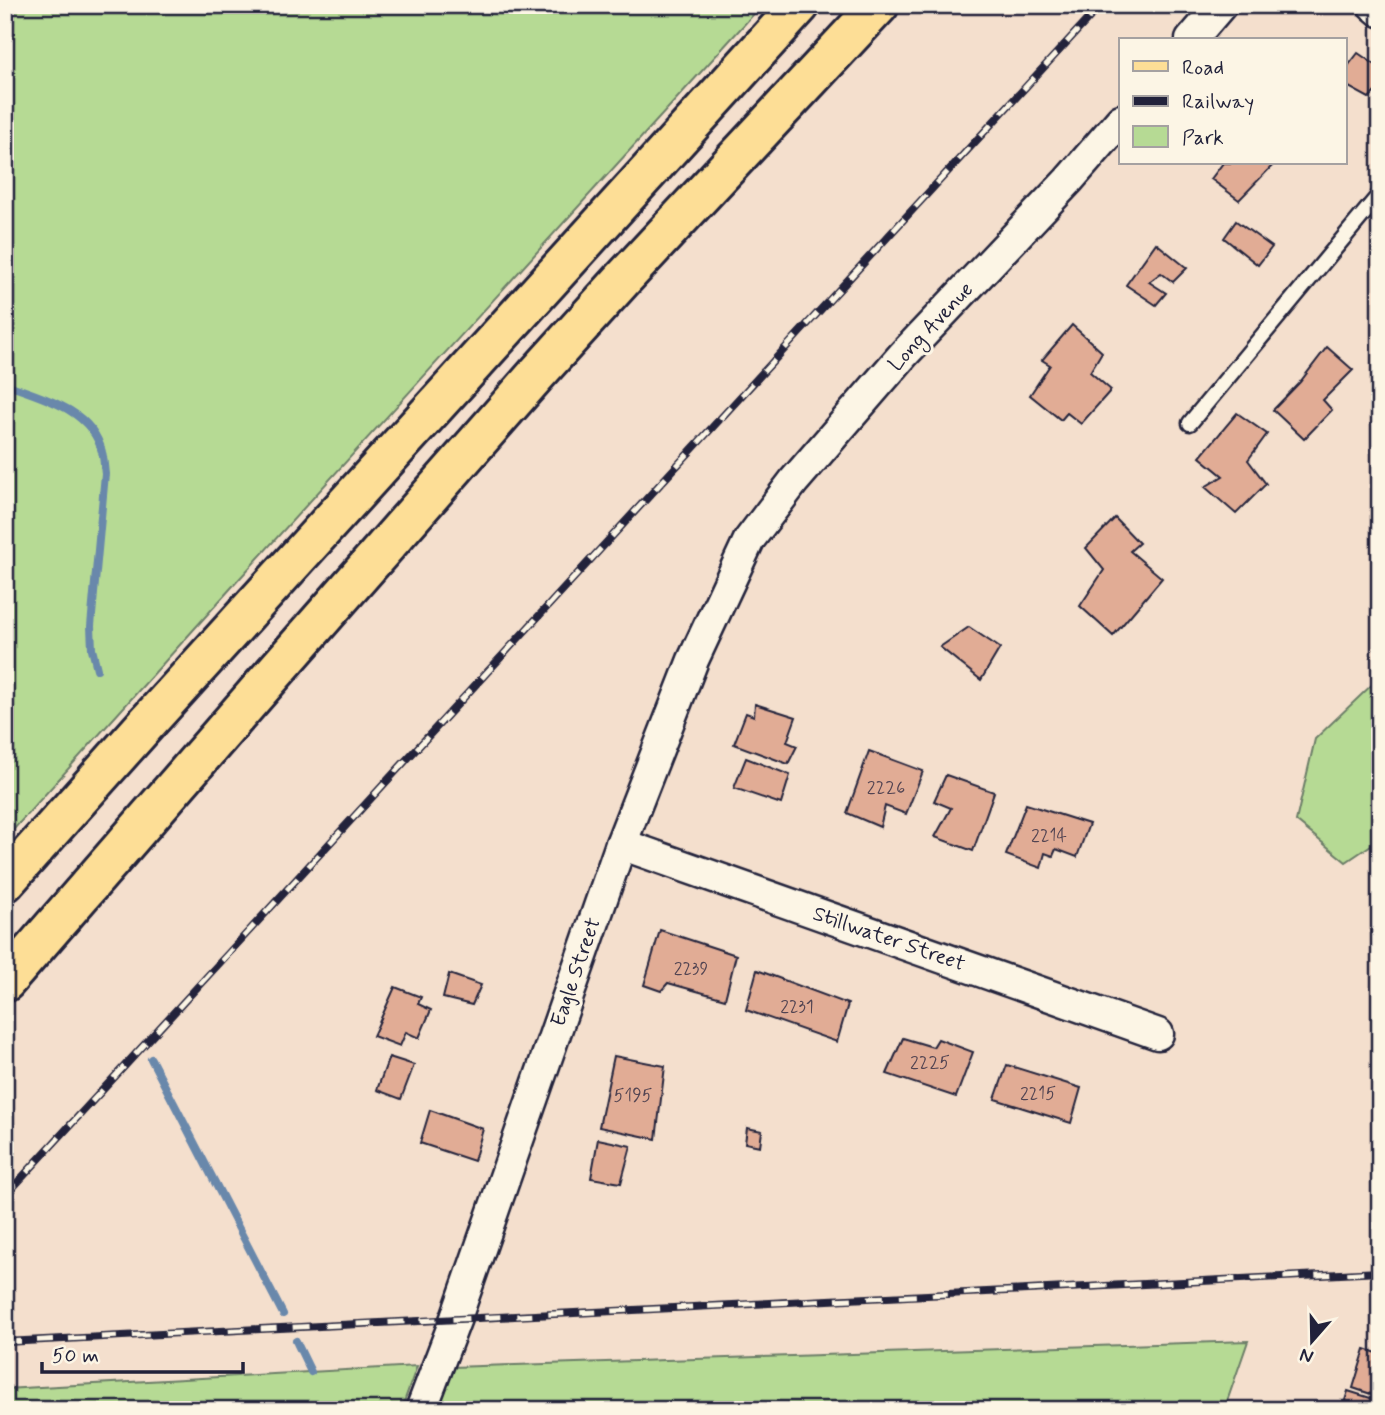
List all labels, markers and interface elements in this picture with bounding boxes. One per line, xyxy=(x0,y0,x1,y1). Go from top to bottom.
legend xyxy=(1119,38,1346,164)
text: Road xyxy=(1182,54,1224,82)
text: Railway xyxy=(1182,88,1254,116)
text: Park xyxy=(1182,124,1224,152)
street label: Long Avenue xyxy=(882,276,980,378)
house number: 2226 xyxy=(867,776,905,800)
house number: 2214 xyxy=(1031,824,1067,848)
street label: Stillwater Street xyxy=(809,900,969,978)
street label: Eagle Street xyxy=(544,914,608,1030)
house number: 2239 xyxy=(674,957,708,981)
house number: 2231 xyxy=(780,995,814,1019)
house number: 2225 xyxy=(910,1051,950,1075)
house number: 2215 xyxy=(1020,1082,1056,1106)
house number: 5195 xyxy=(614,1084,653,1108)
north arrow xyxy=(1276,1306,1346,1376)
scale bar xyxy=(42,1331,243,1375)
text: 50 m xyxy=(52,1342,99,1370)
text: N xyxy=(1296,1342,1317,1369)

